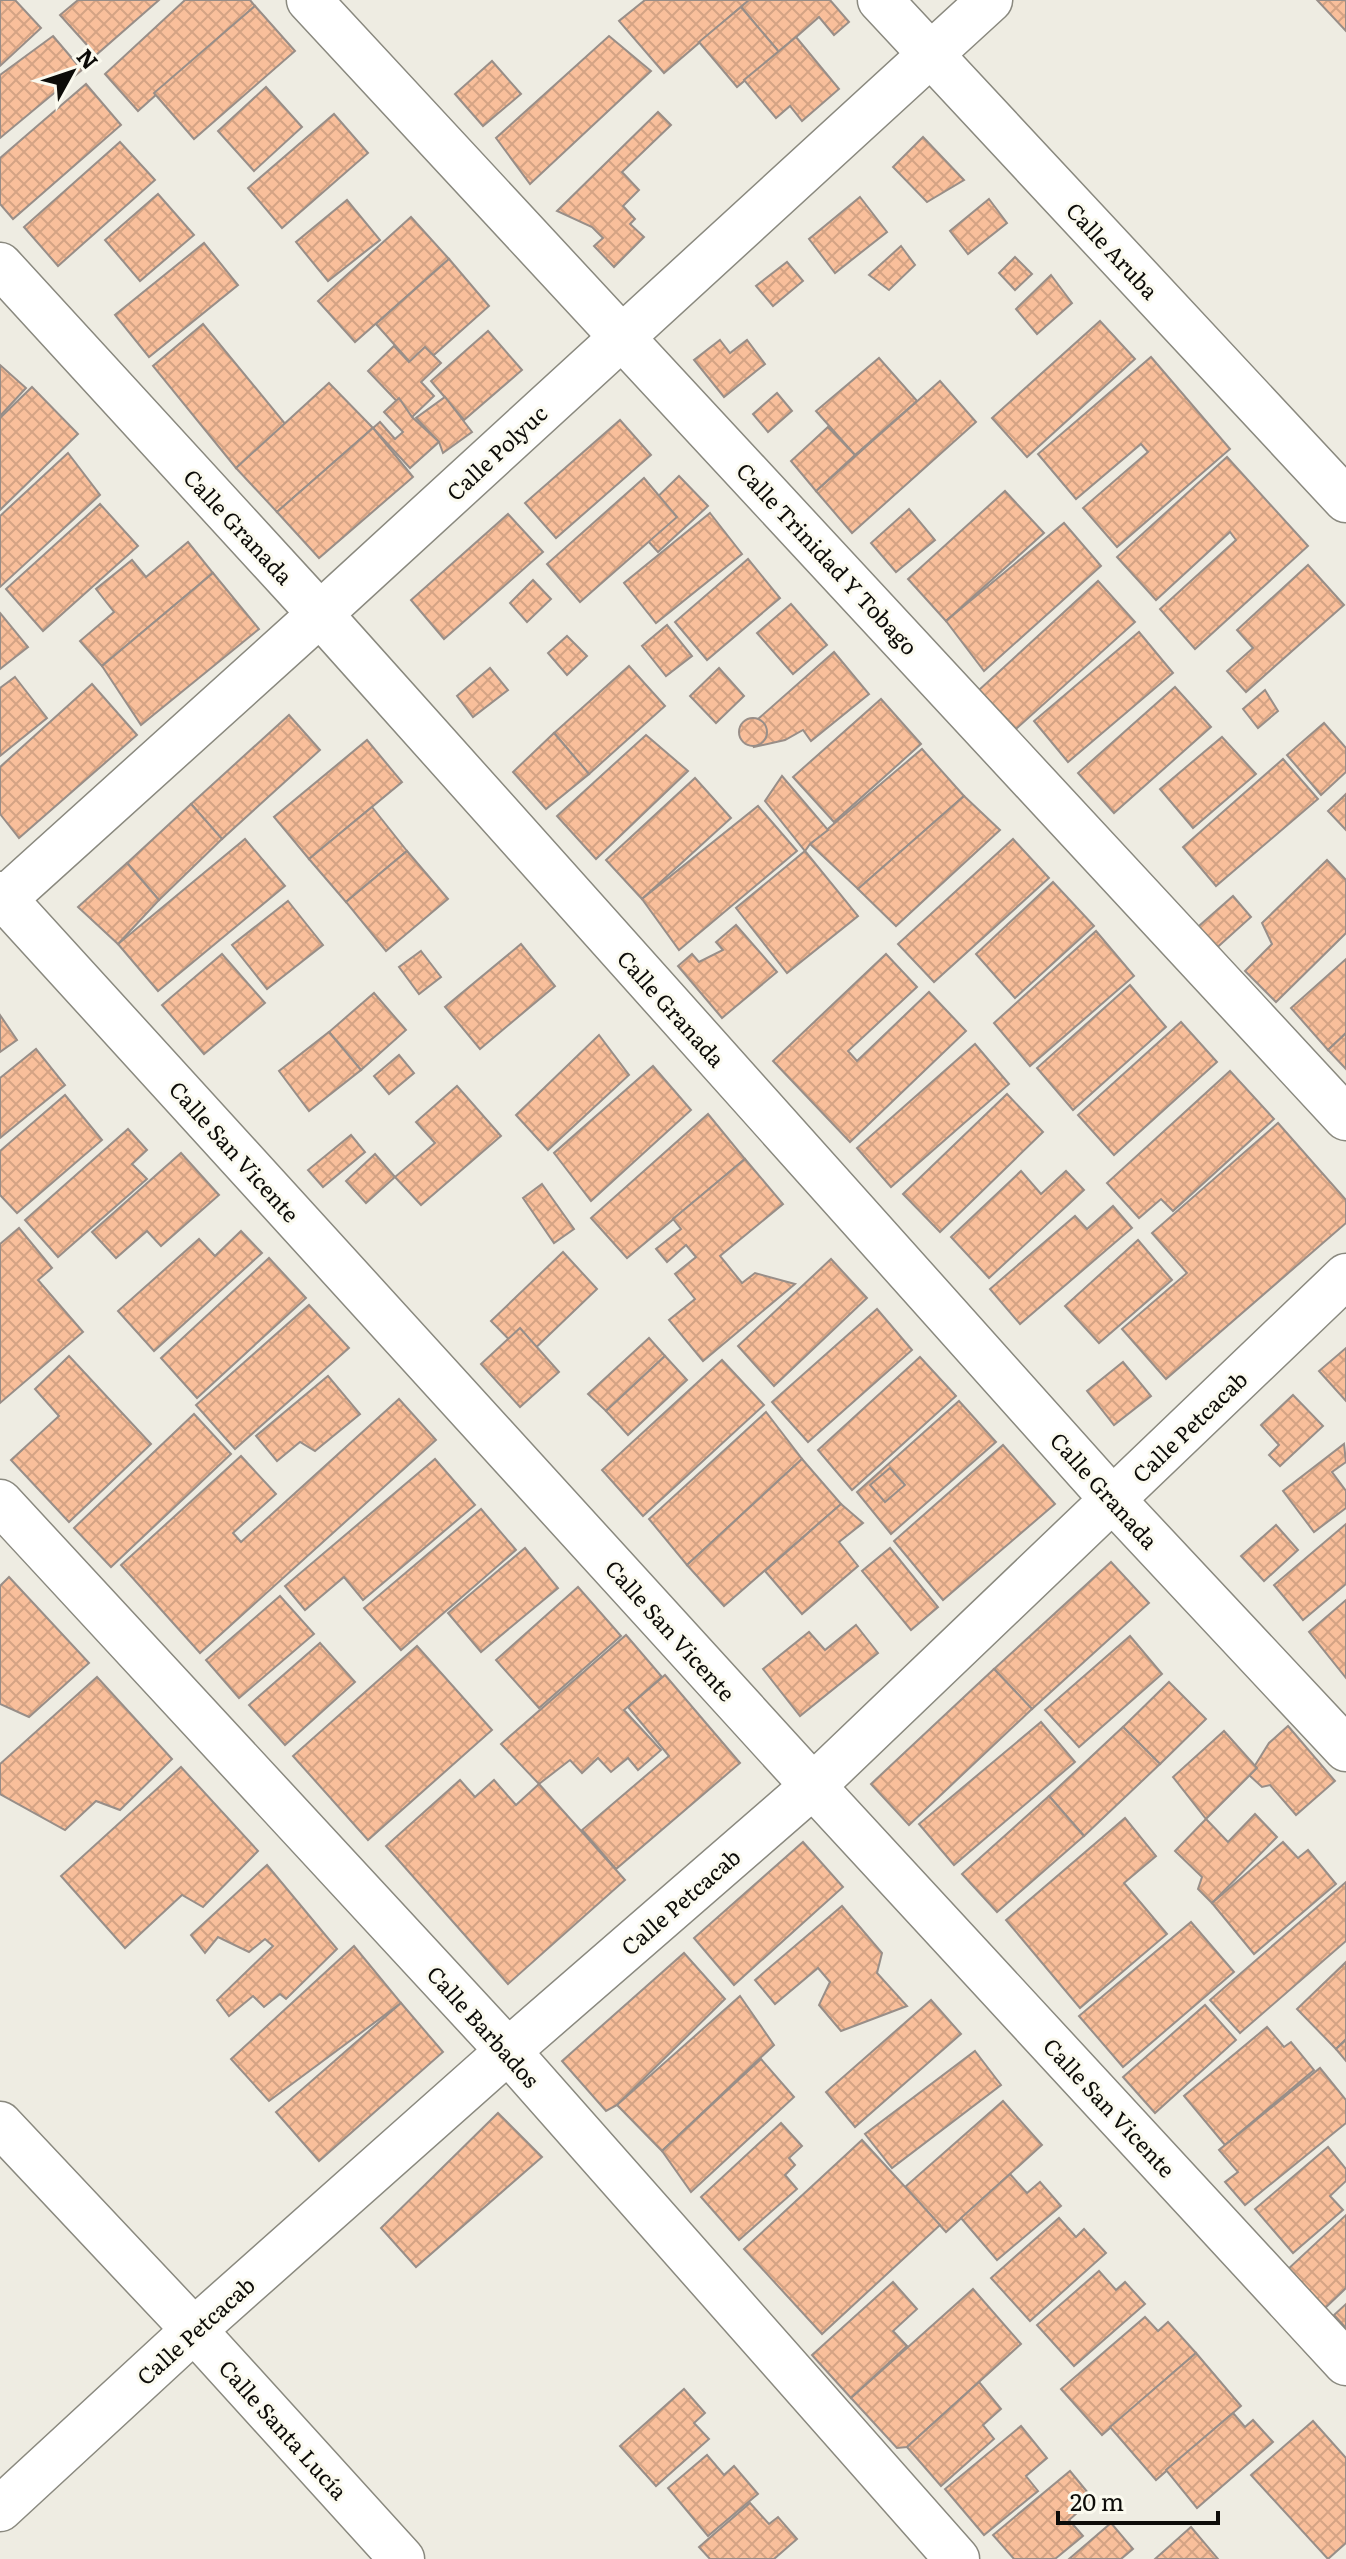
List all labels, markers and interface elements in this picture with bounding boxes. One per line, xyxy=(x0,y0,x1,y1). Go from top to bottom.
north arrow xyxy=(32,32,112,112)
text: N xyxy=(70,41,107,76)
street label: Calle Aruba xyxy=(1059,194,1167,306)
street label: Calle Polyuc xyxy=(438,396,554,508)
street label: Calle Trinidad Y Tobago xyxy=(730,454,926,662)
street label: Calle Granada xyxy=(177,461,301,591)
street label: Calle Granada xyxy=(610,942,734,1074)
street label: Calle San Vicente xyxy=(162,1073,308,1229)
street label: Calle Petcacab xyxy=(1124,1362,1254,1490)
street label: Calle Granada xyxy=(1043,1424,1167,1556)
street label: Calle San Vicente xyxy=(598,1552,744,1708)
street label: Calle Petcacab xyxy=(613,1840,747,1962)
street label: Calle Barbados xyxy=(420,1958,548,2094)
street label: Calle San Vicente xyxy=(1036,2030,1184,2184)
street label: Calle Petcacab xyxy=(129,2268,261,2392)
street label: Calle Santa Lucía xyxy=(212,2352,356,2506)
scale bar xyxy=(1058,2475,1218,2525)
text: 20 m xyxy=(1070,2483,1124,2518)

